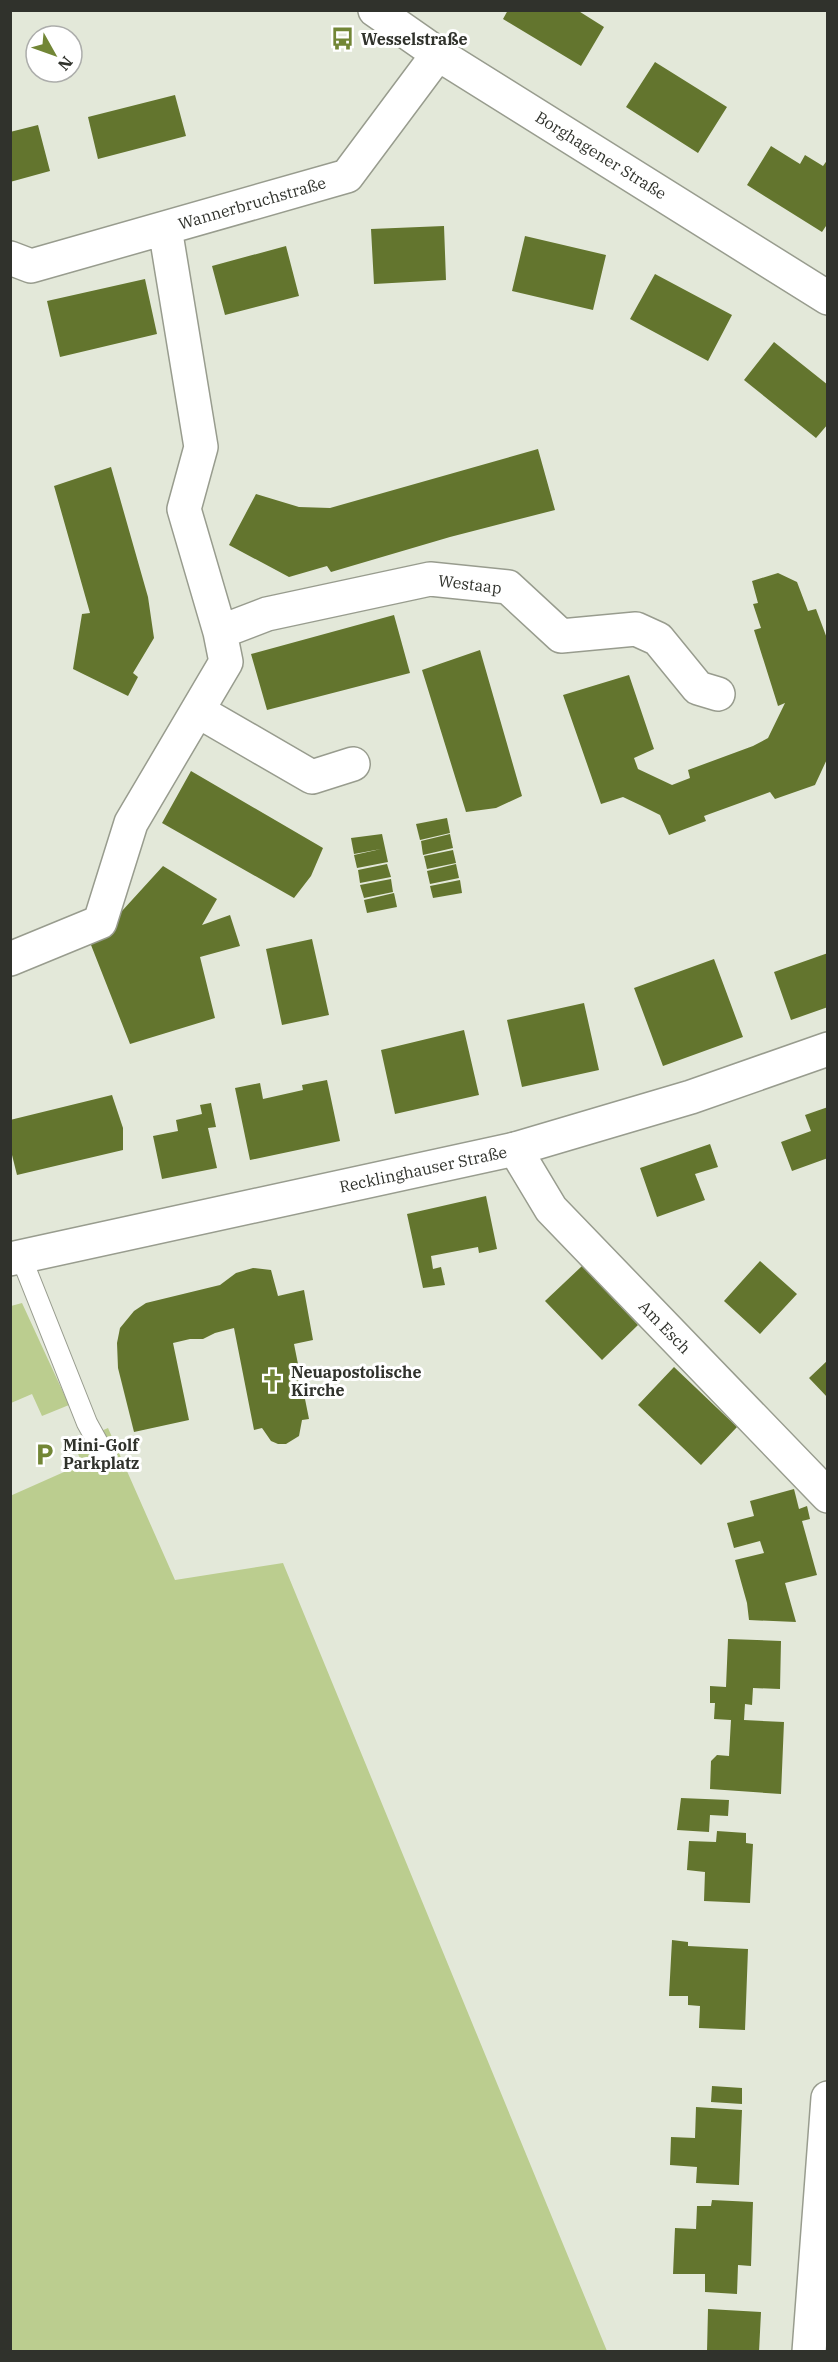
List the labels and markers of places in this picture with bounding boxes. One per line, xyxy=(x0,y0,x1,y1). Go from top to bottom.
bus stop icon: Wesselstraße xyxy=(330,26,356,52)
place label: Wesselstraße xyxy=(361,29,468,49)
place label: Neuapostolische Kirche xyxy=(291,1362,422,1400)
church icon: Neuapostolische Kirche xyxy=(260,1368,286,1394)
place label: Mini-Golf Parkplatz xyxy=(63,1435,140,1473)
parking icon: Mini-Golf Parkplatz xyxy=(32,1441,58,1467)

